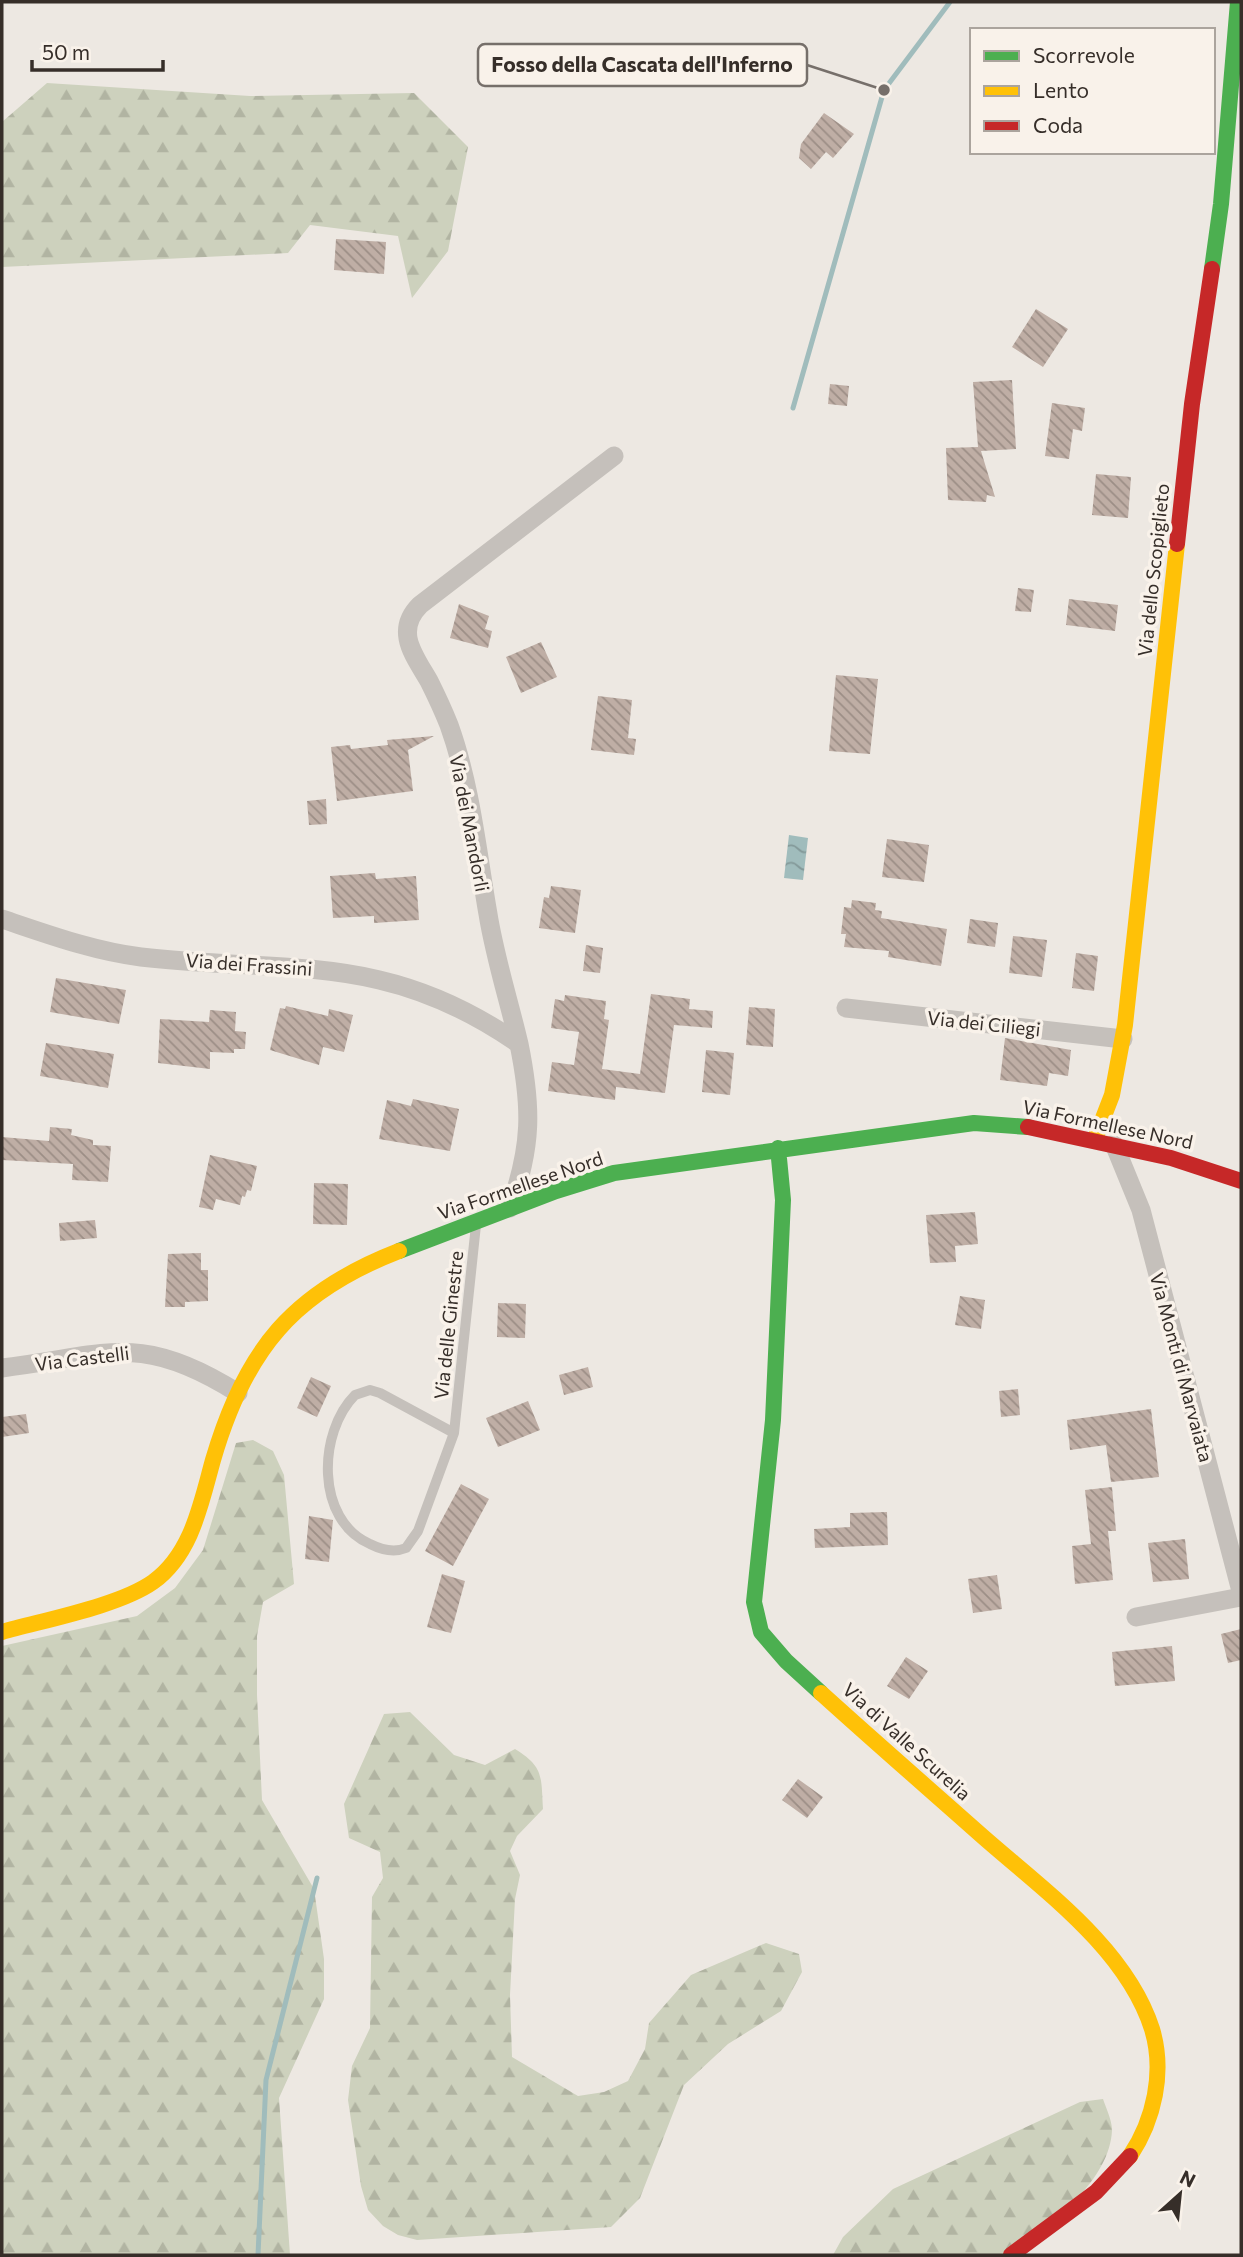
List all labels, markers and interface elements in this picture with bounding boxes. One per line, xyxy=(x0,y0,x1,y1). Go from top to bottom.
scale bar xyxy=(32,28,163,72)
legend xyxy=(970,28,1215,154)
text: 50 m xyxy=(42,39,90,64)
text: Scorrevole xyxy=(1033,42,1135,67)
callout: Fosso della Cascata dell'Inferno xyxy=(478,44,807,86)
text: Fosso della Cascata dell'Inferno xyxy=(491,51,793,76)
text: Lento xyxy=(1033,77,1089,102)
text: Coda xyxy=(1033,112,1083,137)
street label: Via dello Scopiglieto xyxy=(1132,482,1174,658)
street label: Via dei Mandorli xyxy=(445,752,495,894)
street label: Via dei Frassini xyxy=(185,948,313,980)
street label: Via dei Ciliegi xyxy=(926,1006,1042,1040)
street label: Via Formellese Nord xyxy=(1021,1095,1195,1153)
street label: Via Formellese Nord xyxy=(434,1146,606,1224)
street label: Via delle Ginestre xyxy=(429,1250,467,1400)
street label: Via Monti di Marvaiata xyxy=(1146,1270,1218,1464)
street label: Via Castelli xyxy=(33,1341,131,1375)
street label: Via di Valle Scurelia xyxy=(838,1677,976,1805)
north arrow xyxy=(1145,2159,1215,2229)
text: N xyxy=(1176,2165,1200,2192)

